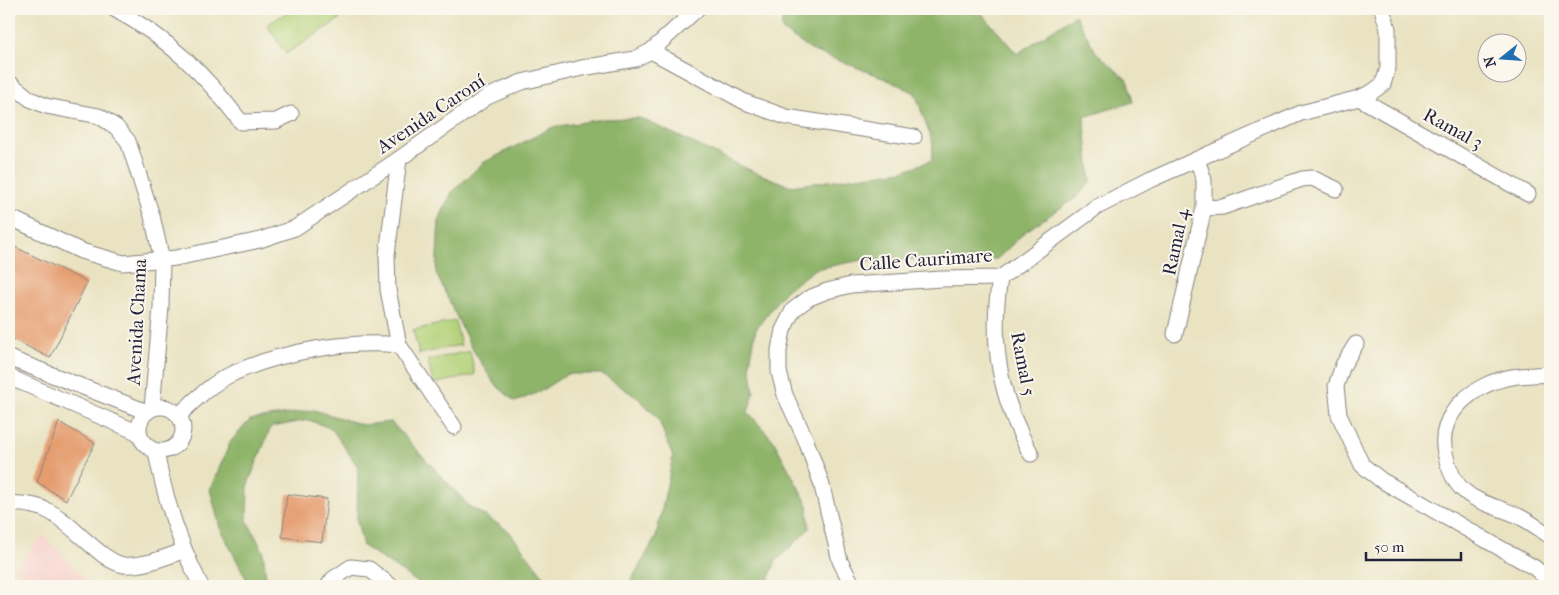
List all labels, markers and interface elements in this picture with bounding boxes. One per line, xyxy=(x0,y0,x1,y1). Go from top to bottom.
north arrow xyxy=(1476,32,1526,82)
text: N xyxy=(1480,54,1500,69)
street label: Avenida Caroní xyxy=(372,69,490,159)
street label: Ramal 3 xyxy=(1419,104,1487,154)
street label: Ramal 4 xyxy=(1158,206,1194,278)
street label: Calle Caurimare xyxy=(859,244,993,276)
street label: Avenida Chama xyxy=(123,258,151,387)
street label: Ramal 5 xyxy=(1006,330,1040,398)
scale bar xyxy=(1366,530,1462,562)
text: 50 m xyxy=(1374,538,1405,556)

